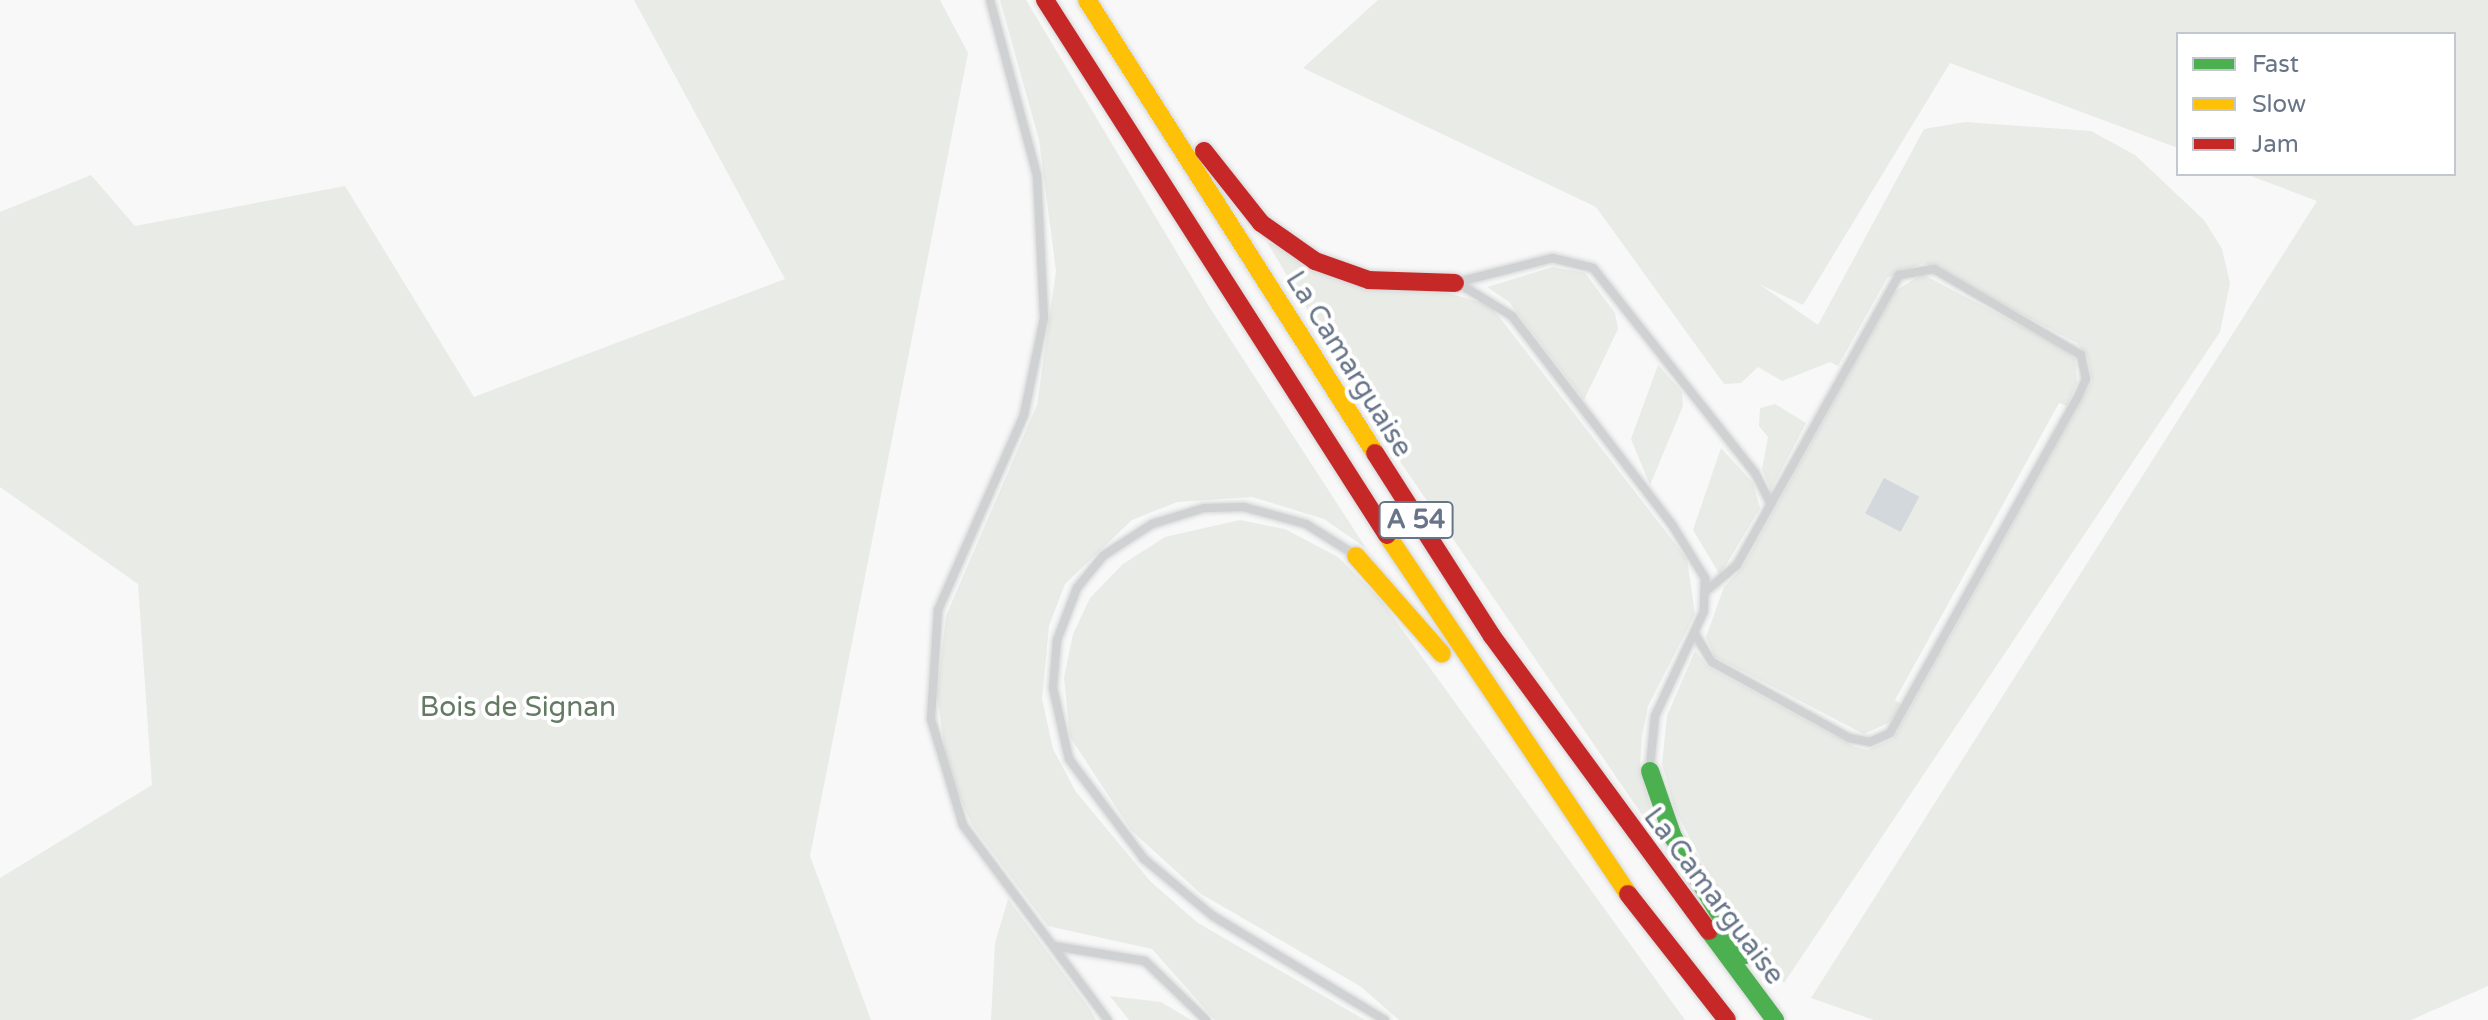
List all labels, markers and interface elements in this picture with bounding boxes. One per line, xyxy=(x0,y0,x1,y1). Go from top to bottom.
legend xyxy=(2176,32,2456,176)
text: Fast xyxy=(2252,50,2299,79)
text: Slow xyxy=(2252,90,2306,119)
text: Jam xyxy=(2252,130,2299,159)
street label: La Camarguaise xyxy=(1278,265,1420,463)
road number: A 54 xyxy=(1378,498,1454,542)
park label: Bois de Signan xyxy=(420,690,616,724)
street label: La Camarguaise xyxy=(1637,801,1791,991)

